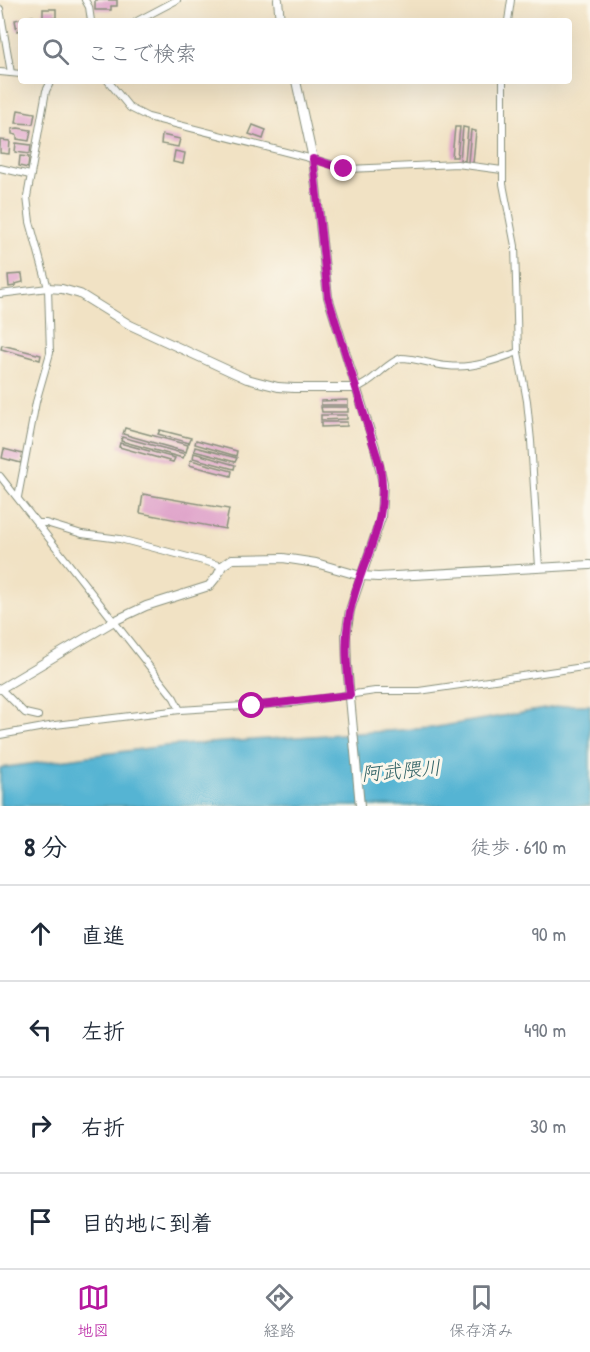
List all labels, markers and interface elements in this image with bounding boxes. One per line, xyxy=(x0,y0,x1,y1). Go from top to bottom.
search box xyxy=(18,18,572,84)
icon: search xyxy=(39,35,72,68)
text: ここで検索 xyxy=(87,38,197,68)
route end xyxy=(330,155,356,181)
route start xyxy=(238,692,264,718)
water label: 阿武隈川 xyxy=(360,753,442,787)
text: 8 分 xyxy=(24,829,67,864)
text: 徒歩 · 610 m xyxy=(470,833,566,860)
icon: ahead xyxy=(24,917,57,950)
text: 直進 xyxy=(81,920,125,950)
text: 90 m xyxy=(532,920,566,947)
icon: left xyxy=(24,1013,57,1046)
text: 左折 xyxy=(81,1016,125,1046)
text: 490 m xyxy=(524,1016,566,1043)
icon: right xyxy=(24,1109,57,1142)
text: 右折 xyxy=(81,1112,125,1142)
text: 30 m xyxy=(530,1112,566,1139)
icon: arrive xyxy=(24,1205,57,1238)
text: 目的地に到着 xyxy=(81,1208,213,1238)
tab: 地図 xyxy=(77,1281,110,1341)
tab: 経路 xyxy=(263,1281,296,1341)
tab: 保存済み xyxy=(449,1281,513,1341)

